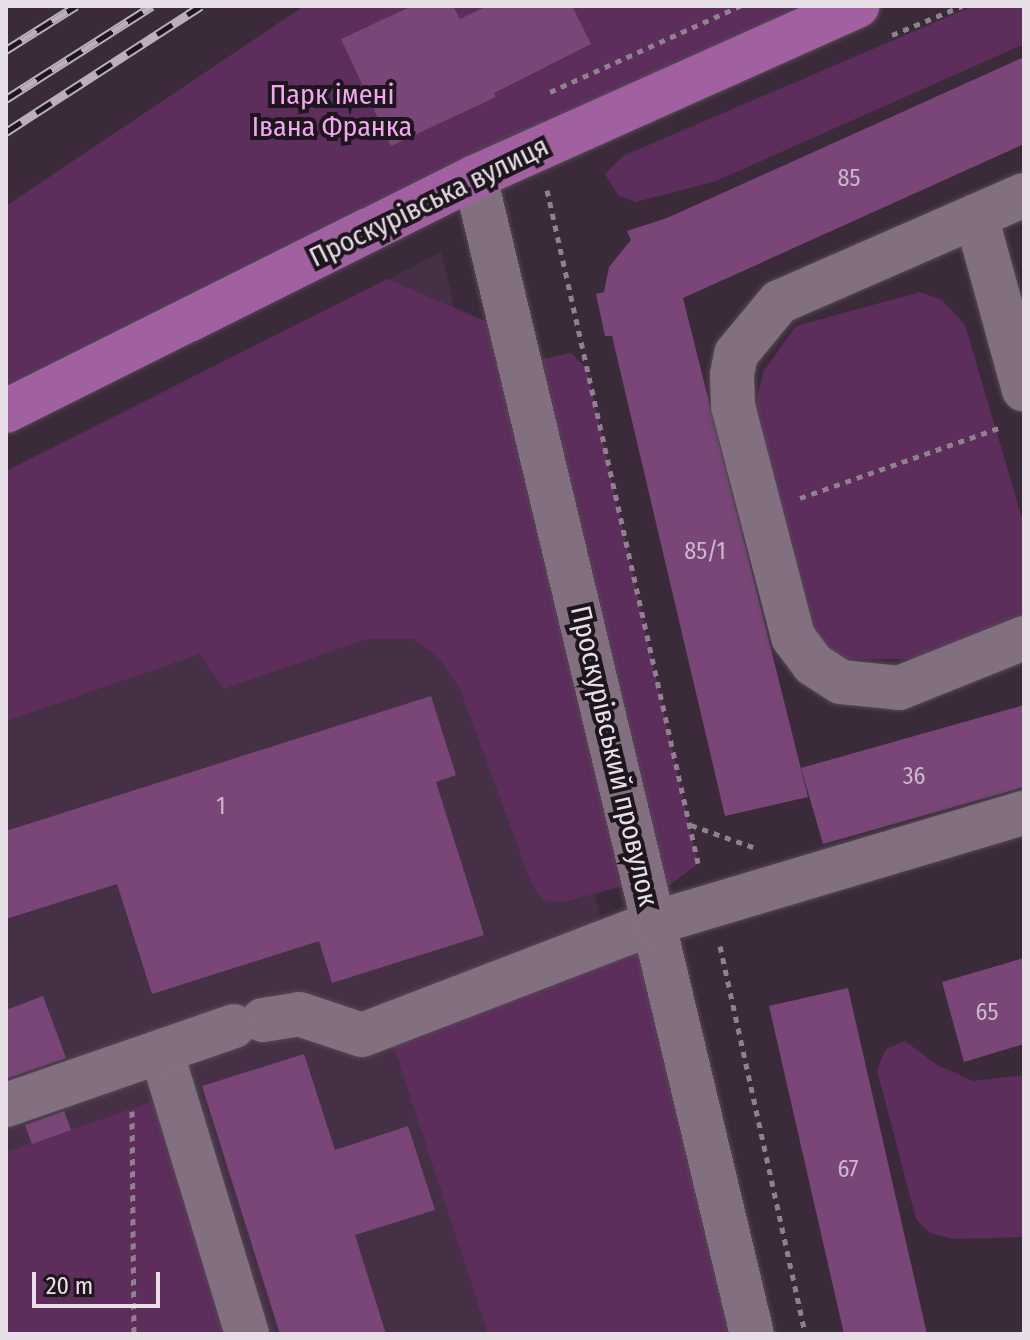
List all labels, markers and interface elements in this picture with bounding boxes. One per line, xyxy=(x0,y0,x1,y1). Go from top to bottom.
park label: Парк імені Івана Франка xyxy=(252,78,412,144)
street label: Проскурівська вулиця xyxy=(304,129,554,275)
house number: 85 xyxy=(837,165,861,193)
house number: 85/1 xyxy=(684,538,726,566)
street label: Проскурівський провулок xyxy=(563,602,665,910)
house number: 36 xyxy=(903,763,925,791)
house number: 1 xyxy=(216,793,226,821)
house number: 65 xyxy=(976,999,998,1027)
house number: 67 xyxy=(837,1156,859,1184)
scale bar xyxy=(36,1256,164,1306)
text: 20 m xyxy=(46,1272,93,1300)

